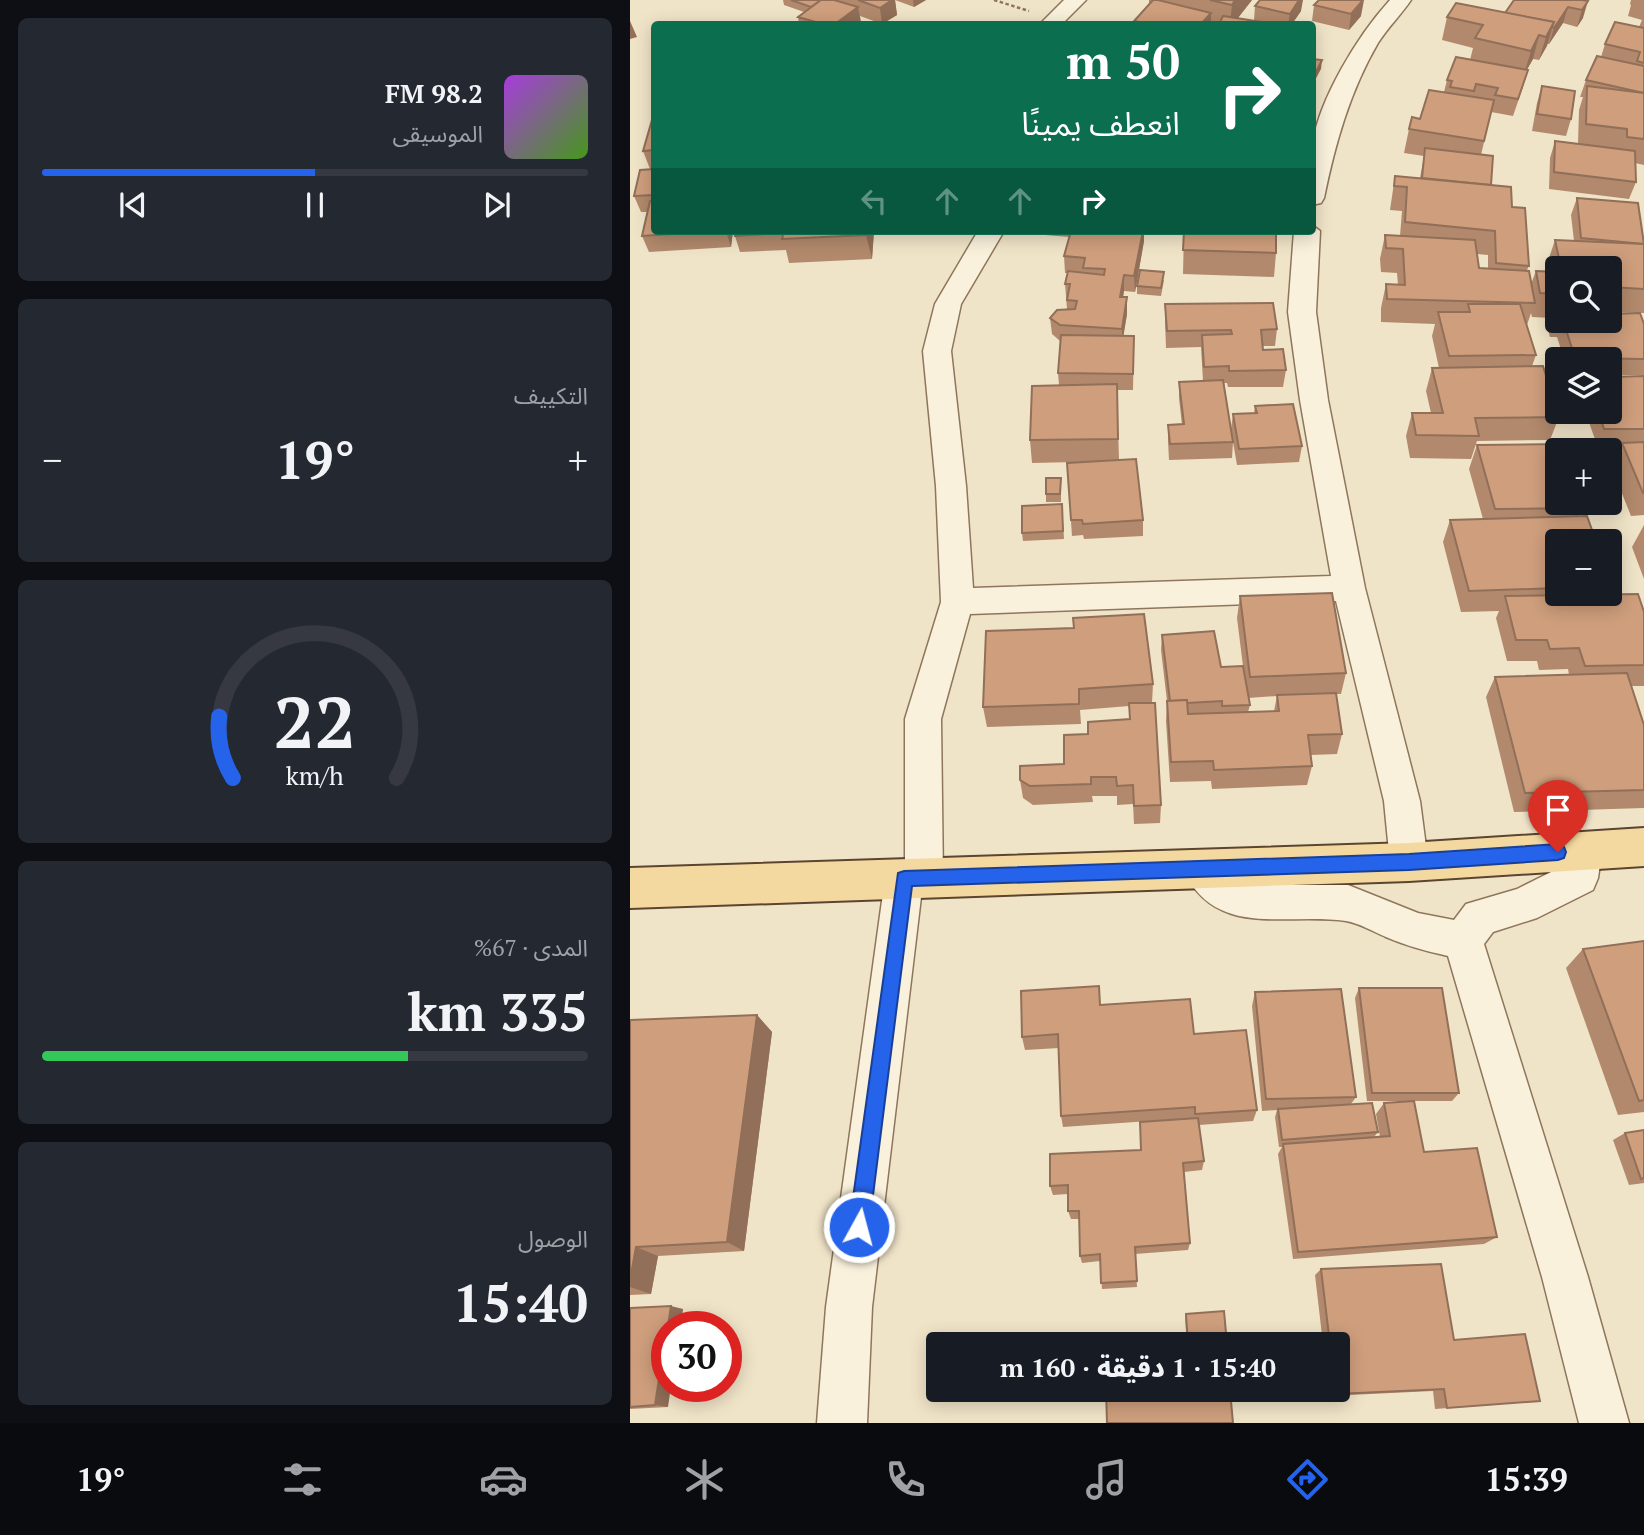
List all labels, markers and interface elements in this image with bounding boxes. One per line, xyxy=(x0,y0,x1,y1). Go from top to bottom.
text: 50 m xyxy=(1066,28,1180,93)
icon: right xyxy=(1204,49,1295,140)
text: 98.2 FM xyxy=(385,76,483,110)
text: انعطف يمينًا xyxy=(1021,102,1180,144)
text: الموسيقى xyxy=(392,118,483,149)
icon: left xyxy=(855,182,893,220)
icon: ahead xyxy=(928,182,966,220)
icon: ahead xyxy=(1001,182,1039,220)
icon: right xyxy=(1074,182,1112,220)
icon: previous xyxy=(114,186,152,224)
icon: pause xyxy=(296,186,334,224)
icon: next xyxy=(478,186,516,224)
map controls xyxy=(1545,256,1622,606)
button: search xyxy=(1545,256,1622,333)
button: layers xyxy=(1545,347,1622,424)
text: التكييف xyxy=(514,380,588,411)
text: 19° xyxy=(275,425,355,494)
text: − xyxy=(42,435,62,485)
text: + xyxy=(568,435,588,485)
button: + xyxy=(1545,438,1622,515)
button: − xyxy=(1545,529,1622,606)
text: 22 xyxy=(274,672,356,769)
text: km/h xyxy=(286,758,344,791)
pin xyxy=(1528,780,1588,852)
icon: arrive xyxy=(1539,791,1577,829)
text: المدى · 67% xyxy=(474,932,588,963)
text: 335 km xyxy=(407,977,588,1046)
position arrow xyxy=(822,1190,896,1264)
text: الوصول xyxy=(518,1223,588,1254)
text: 15:40 xyxy=(453,1268,588,1337)
speed limit sign: 30 xyxy=(651,1311,742,1402)
text: 15:40 · 1 دقيقة · 160 m xyxy=(1000,1350,1276,1384)
icon: filters xyxy=(278,1455,327,1504)
icon: car xyxy=(479,1455,528,1504)
icon: climate xyxy=(680,1455,729,1504)
icon: phone xyxy=(881,1455,930,1504)
icon: music xyxy=(1082,1455,1131,1504)
icon: directions xyxy=(1283,1455,1332,1504)
text: 19° xyxy=(76,1458,126,1500)
text: 15:39 xyxy=(1485,1458,1568,1500)

